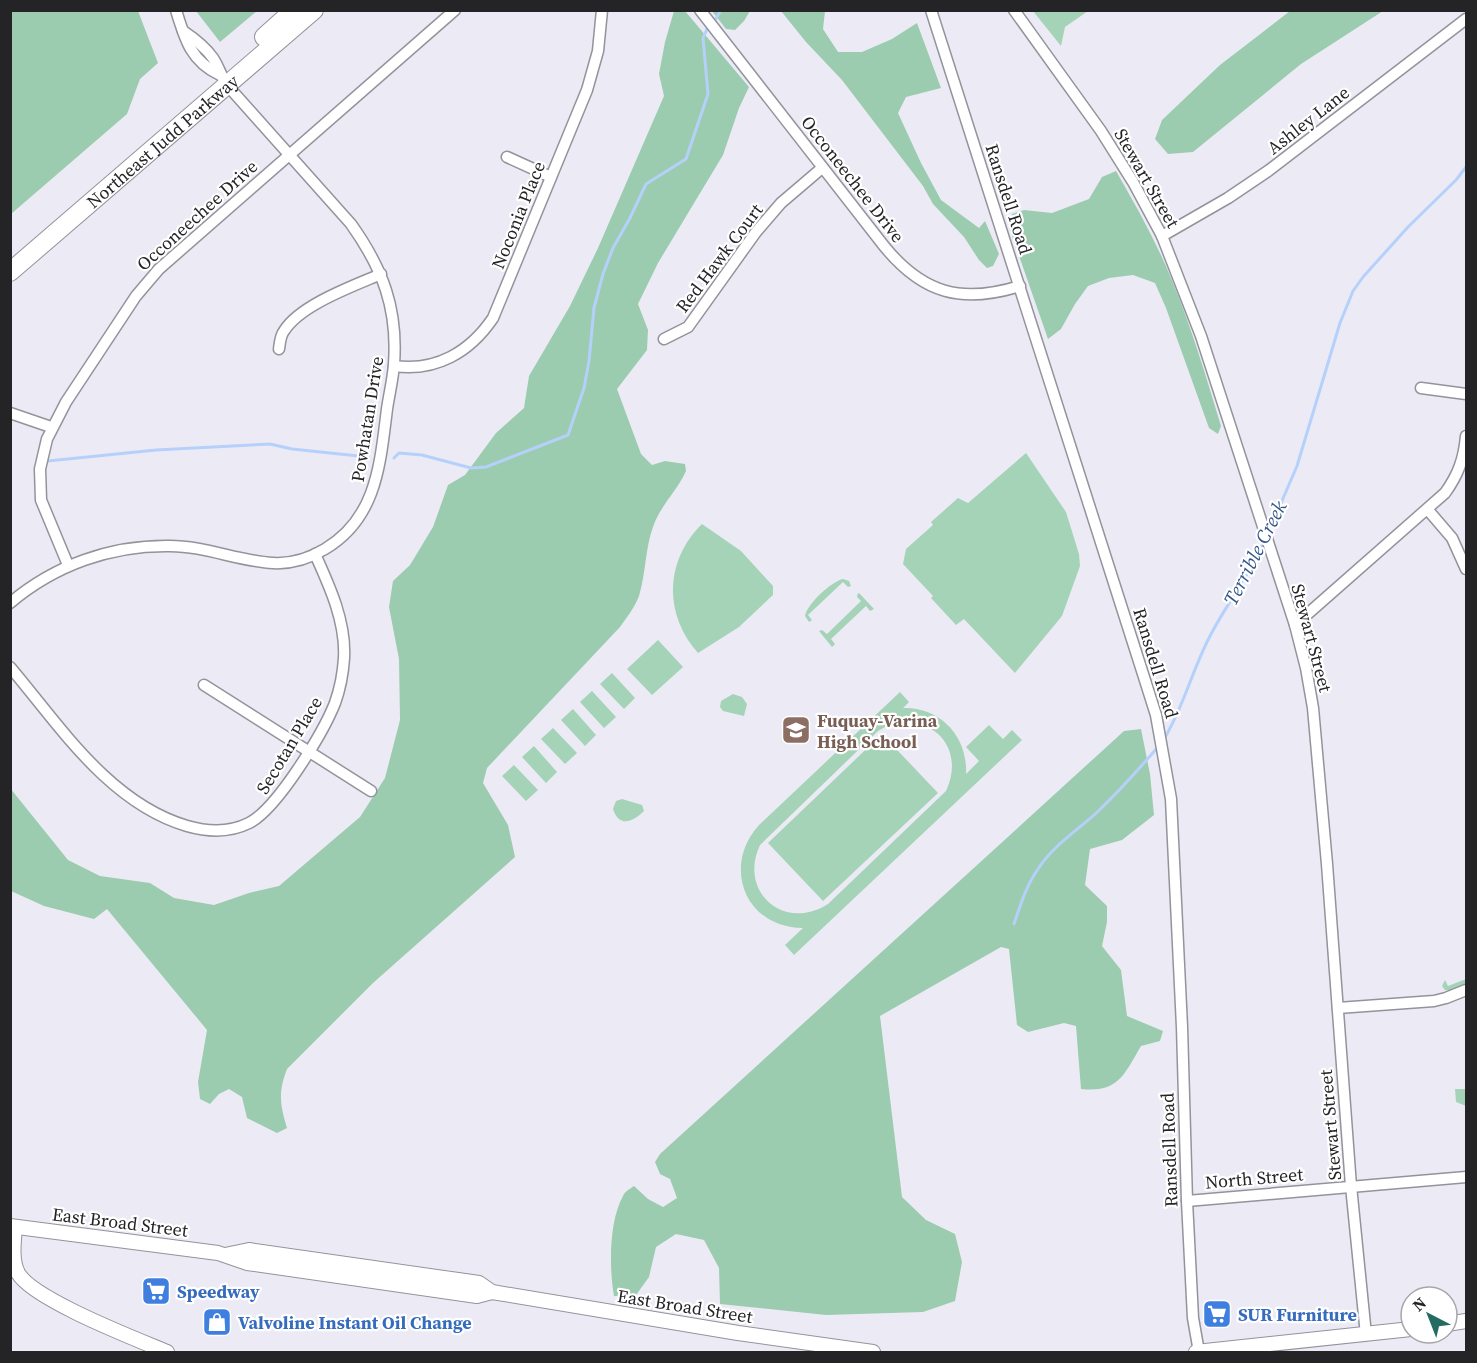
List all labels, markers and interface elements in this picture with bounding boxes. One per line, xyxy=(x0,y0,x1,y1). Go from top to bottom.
street label: Northeast Judd Parkway xyxy=(81,68,244,213)
street label: Ashley Lane xyxy=(1262,80,1354,160)
street label: Occoneechee Drive xyxy=(795,110,911,248)
street label: Stewart Street xyxy=(1108,124,1186,232)
street label: Ransdell Road xyxy=(979,141,1039,257)
street label: Occoneechee Drive xyxy=(131,154,263,276)
street label: Noconia Place xyxy=(485,157,551,273)
street label: Red Hawk Court xyxy=(670,198,768,318)
street label: Powhatan Drive xyxy=(345,354,389,484)
water label: Terrible Creek xyxy=(1217,495,1294,610)
street label: Stewart Street xyxy=(1286,581,1338,695)
street label: Ransdell Road xyxy=(1127,605,1185,721)
street label: Secotan Place xyxy=(250,691,328,799)
place label: Fuquay-Varina High School xyxy=(817,708,938,754)
school or university icon: Fuquay-Varina High School xyxy=(780,714,812,746)
street label: Stewart Street xyxy=(1313,1068,1347,1181)
street label: Ransdell Road xyxy=(1155,1092,1183,1208)
street label: North Street xyxy=(1204,1161,1304,1195)
street label: East Broad Street xyxy=(51,1201,189,1243)
supermarket icon: Speedway xyxy=(140,1275,172,1307)
place label: Speedway xyxy=(177,1279,260,1304)
street label: East Broad Street xyxy=(616,1283,755,1329)
north arrow xyxy=(1399,1285,1459,1345)
text: N xyxy=(1407,1292,1431,1316)
supermarket icon: SUR Furniture xyxy=(1201,1298,1233,1330)
place label: SUR Furniture xyxy=(1238,1302,1357,1327)
shop icon: Valvoline Instant Oil Change xyxy=(201,1306,233,1338)
place label: Valvoline Instant Oil Change xyxy=(238,1310,472,1335)

